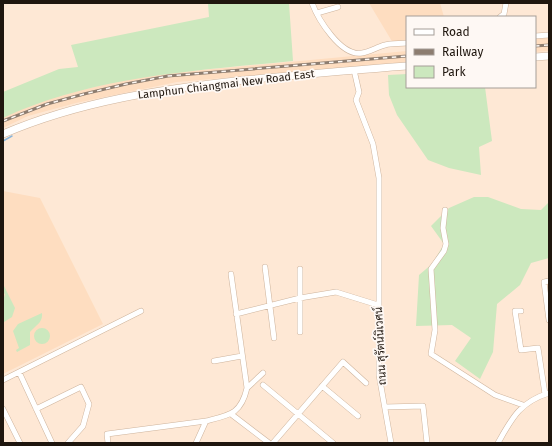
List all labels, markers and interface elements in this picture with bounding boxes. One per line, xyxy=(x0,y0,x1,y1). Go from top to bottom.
legend xyxy=(406,16,536,88)
text: Road xyxy=(442,25,470,39)
text: Railway xyxy=(442,45,483,59)
text: Park xyxy=(442,65,466,79)
street label: Lamphun Chiangmai New Road East xyxy=(137,67,315,102)
street label: ถนน สุรัตน์นิเวศน์ xyxy=(370,306,391,386)

